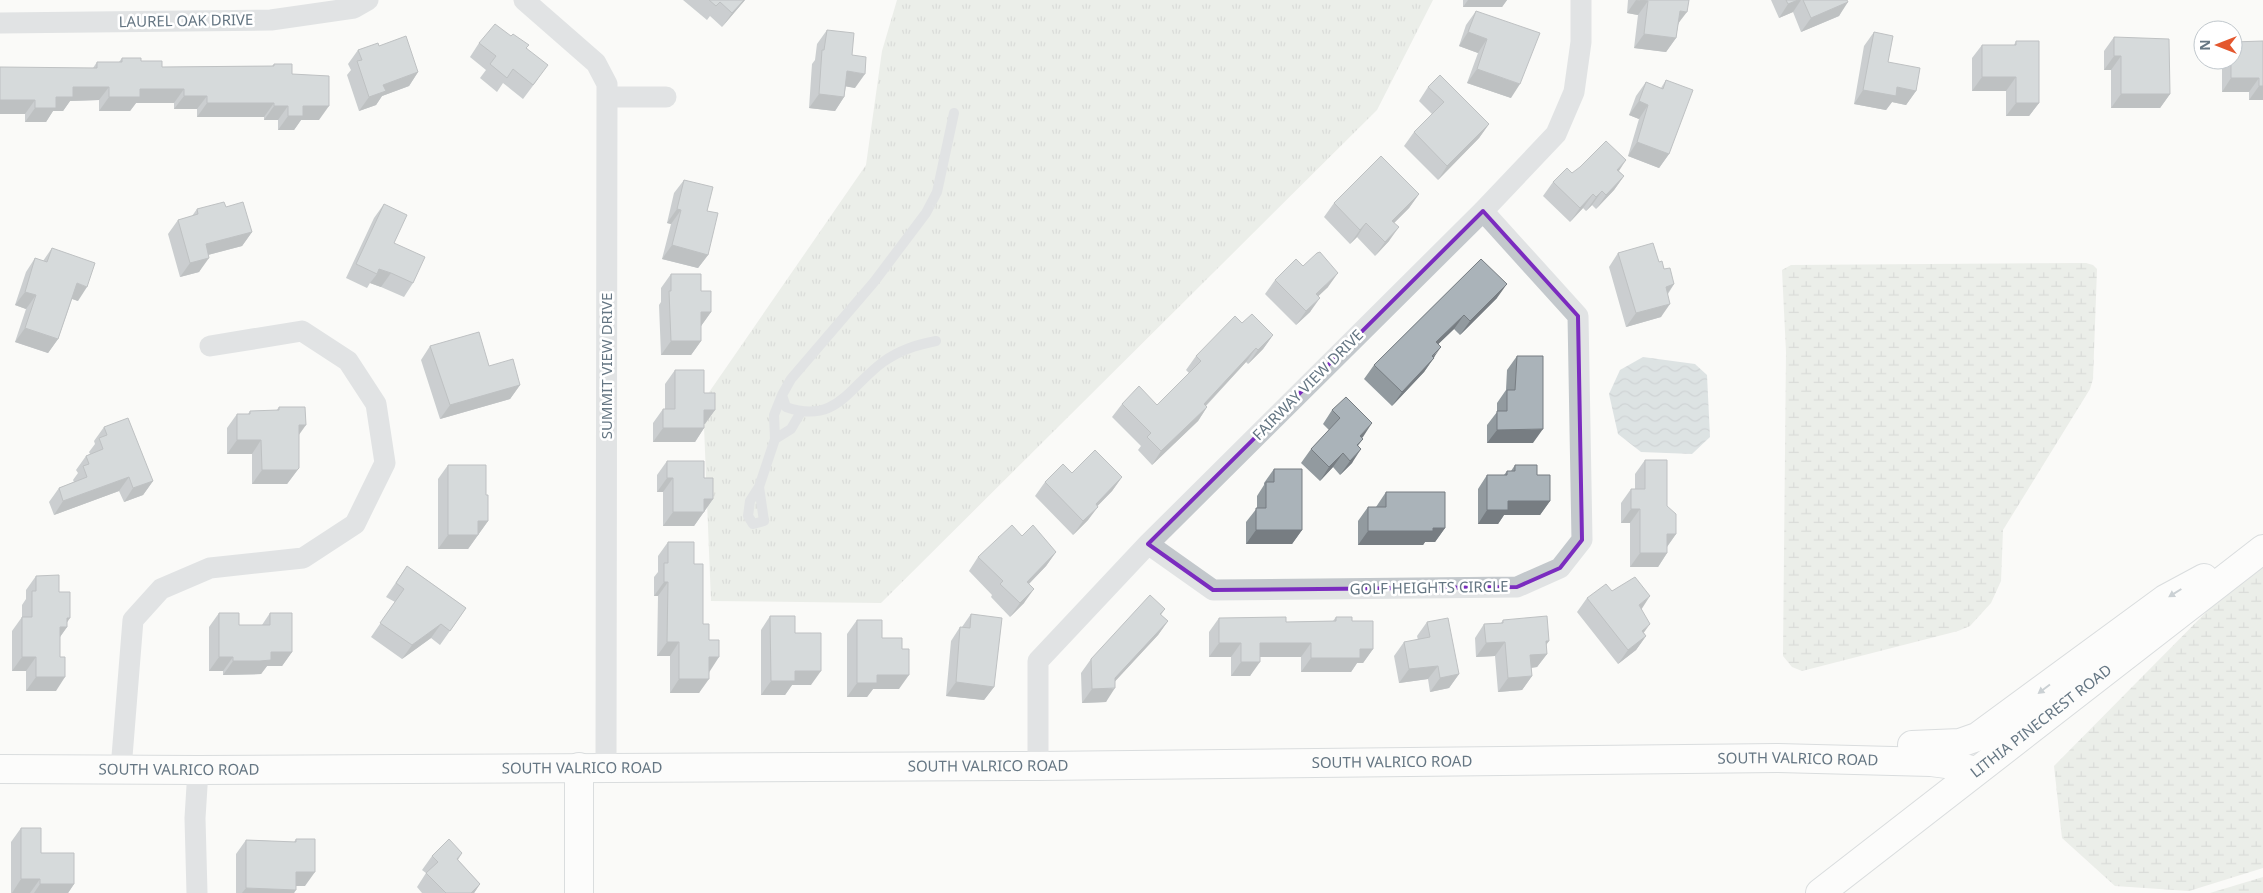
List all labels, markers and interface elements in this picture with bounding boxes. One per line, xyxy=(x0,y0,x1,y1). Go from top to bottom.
street label: LAUREL OAK DRIVE xyxy=(118,9,254,31)
north arrow xyxy=(2193,20,2243,70)
text: N xyxy=(2195,39,2214,51)
street label: SUMMIT VIEW DRIVE xyxy=(596,293,616,439)
street label: FAIRWAY VIEW DRIVE xyxy=(1248,325,1367,444)
street label: GOLF HEIGHTS CIRCLE xyxy=(1349,576,1509,598)
one-way arrow xyxy=(2169,588,2182,597)
street label: LITHIA PINECREST ROAD xyxy=(1966,659,2115,782)
one-way arrow xyxy=(2038,683,2051,694)
street label: SOUTH VALRICO ROAD xyxy=(1717,747,1879,770)
street label: SOUTH VALRICO ROAD xyxy=(1311,750,1472,772)
street label: SOUTH VALRICO ROAD xyxy=(908,755,1069,776)
street label: SOUTH VALRICO ROAD xyxy=(502,757,662,778)
street label: SOUTH VALRICO ROAD xyxy=(99,758,259,779)

